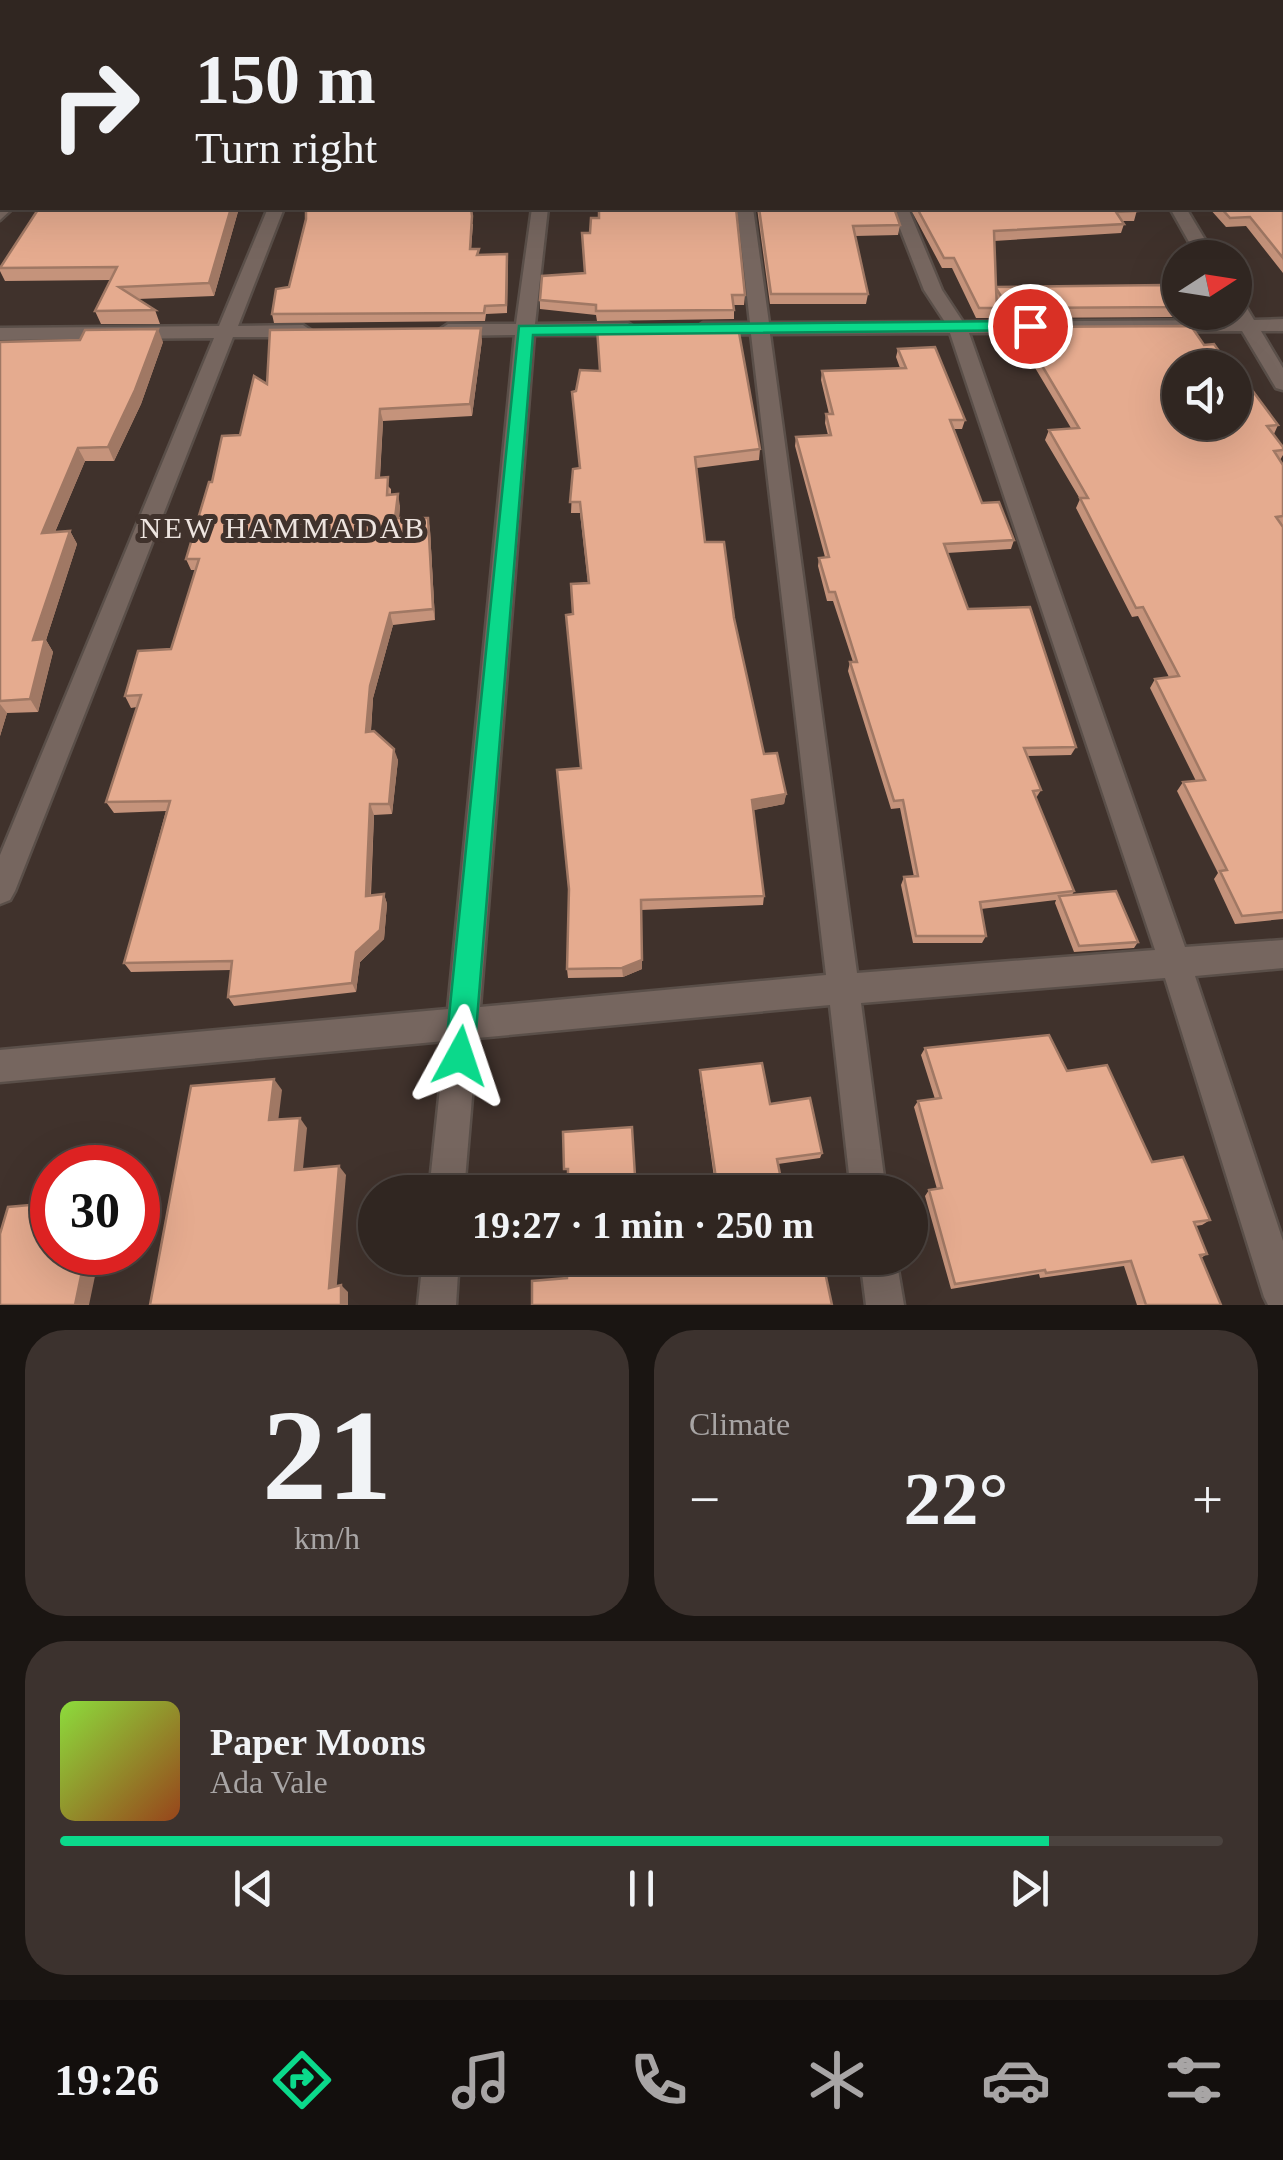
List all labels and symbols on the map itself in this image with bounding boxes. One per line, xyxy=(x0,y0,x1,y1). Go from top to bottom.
north arrow xyxy=(1162,240,1252,330)
pin xyxy=(988,284,1073,369)
district label: NEW HAMMADAB xyxy=(140,511,426,544)
position arrow xyxy=(408,1004,512,1108)
speed limit sign: 30 xyxy=(30,1145,160,1275)

